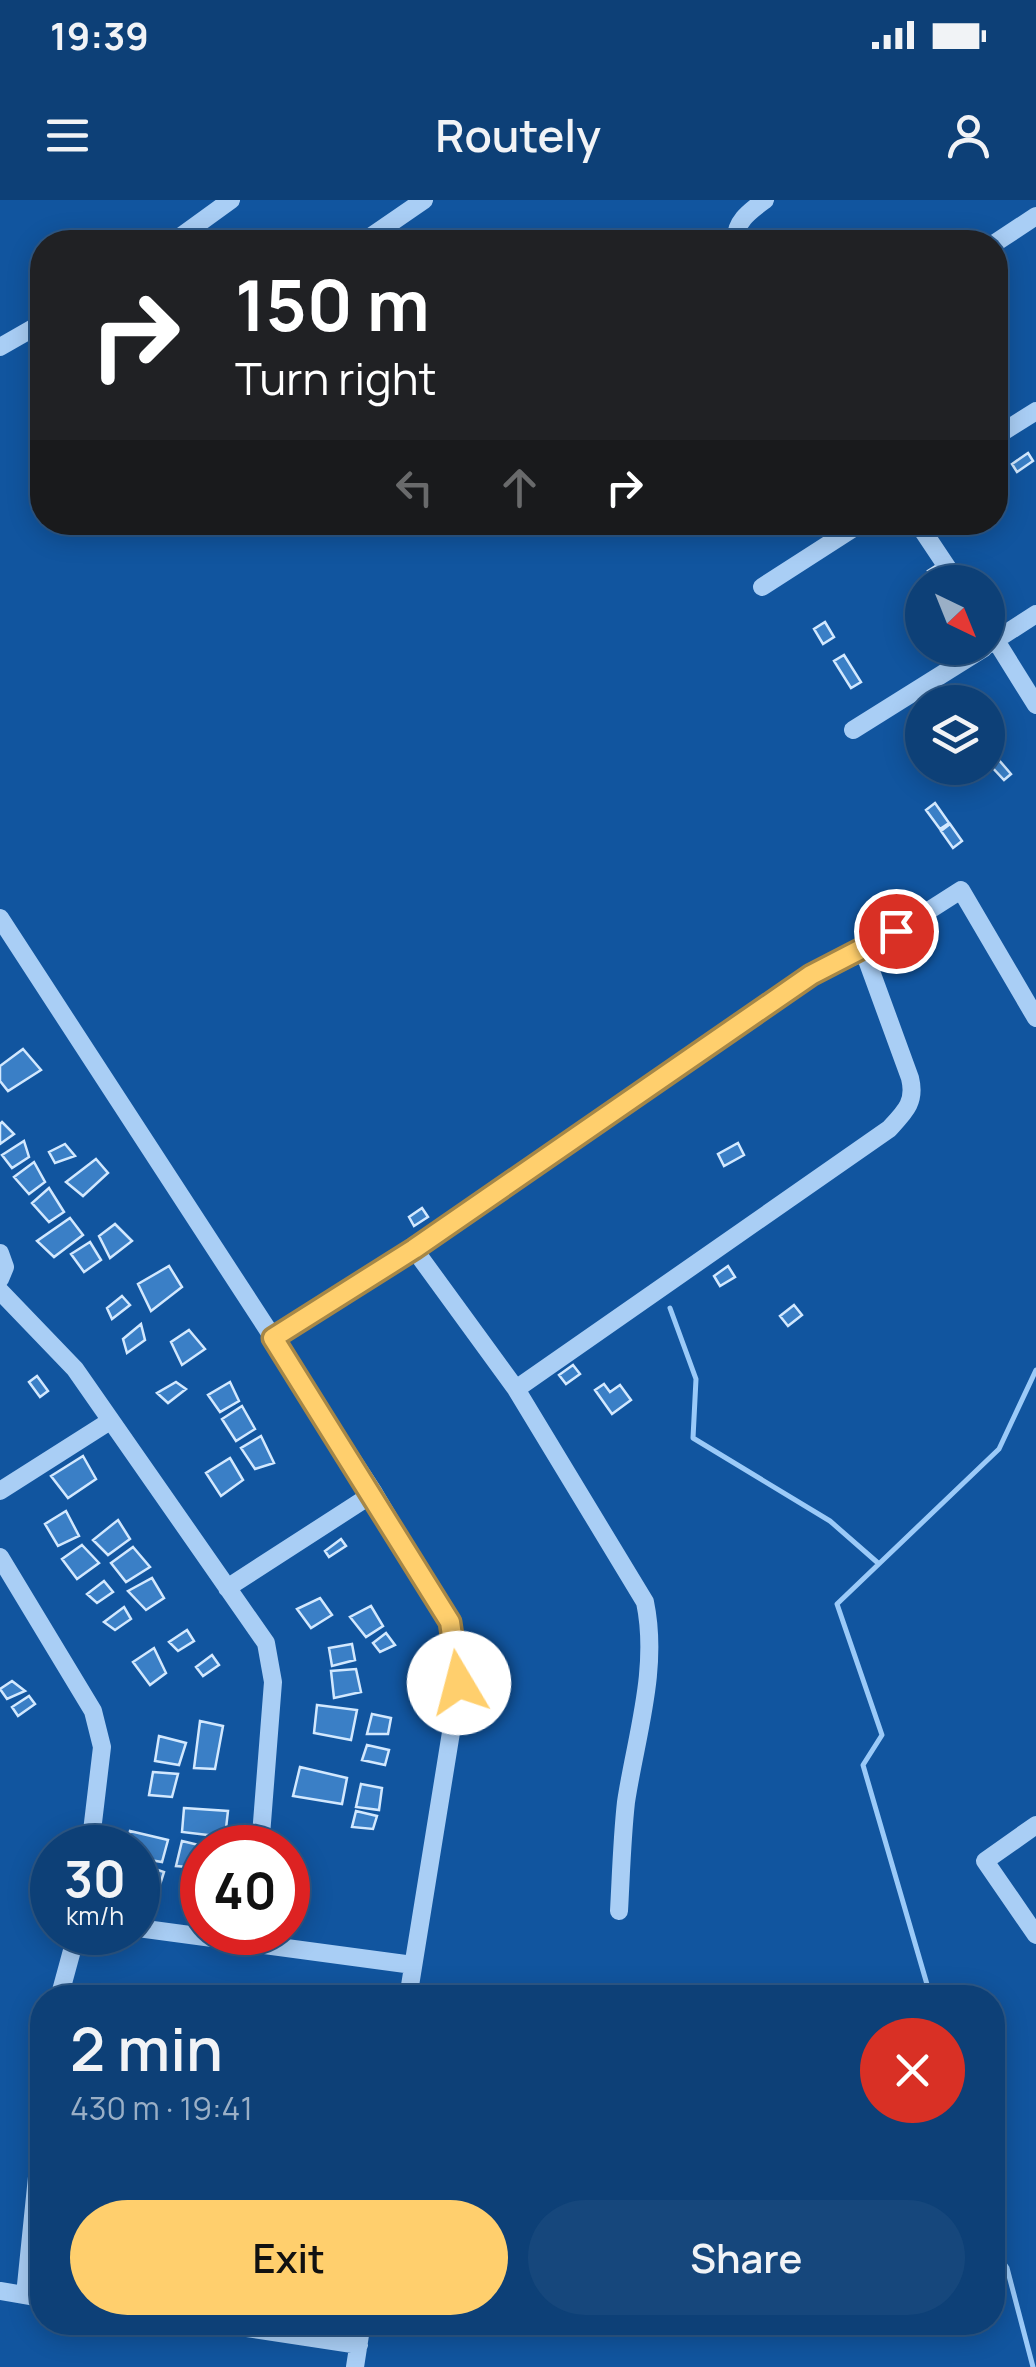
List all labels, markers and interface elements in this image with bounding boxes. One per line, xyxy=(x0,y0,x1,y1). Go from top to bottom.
text: 19:39 xyxy=(50,9,149,61)
text: Routely xyxy=(435,104,601,166)
icon: menu xyxy=(40,108,95,163)
icon: person xyxy=(941,108,996,163)
text: 150 m xyxy=(235,256,430,352)
icon: right xyxy=(70,270,200,400)
text: Turn right xyxy=(235,347,436,409)
icon: left xyxy=(387,460,442,515)
icon: ahead xyxy=(492,460,547,515)
icon: right xyxy=(597,460,652,515)
north arrow xyxy=(905,565,1005,665)
map controls xyxy=(905,565,1005,785)
button: layers xyxy=(905,685,1005,785)
pin xyxy=(854,889,939,974)
icon: arrive xyxy=(869,904,924,959)
position arrow xyxy=(407,1631,511,1735)
speed limit sign: 40 xyxy=(180,1825,310,1955)
text: 30 xyxy=(64,1844,126,1912)
text: km/h xyxy=(66,1898,124,1933)
text: 2 min xyxy=(70,2007,223,2089)
button: close xyxy=(860,2018,965,2123)
text: 430 m · 19:41 xyxy=(70,2086,253,2130)
button: Exit xyxy=(70,2200,508,2315)
button: Share xyxy=(528,2200,965,2315)

